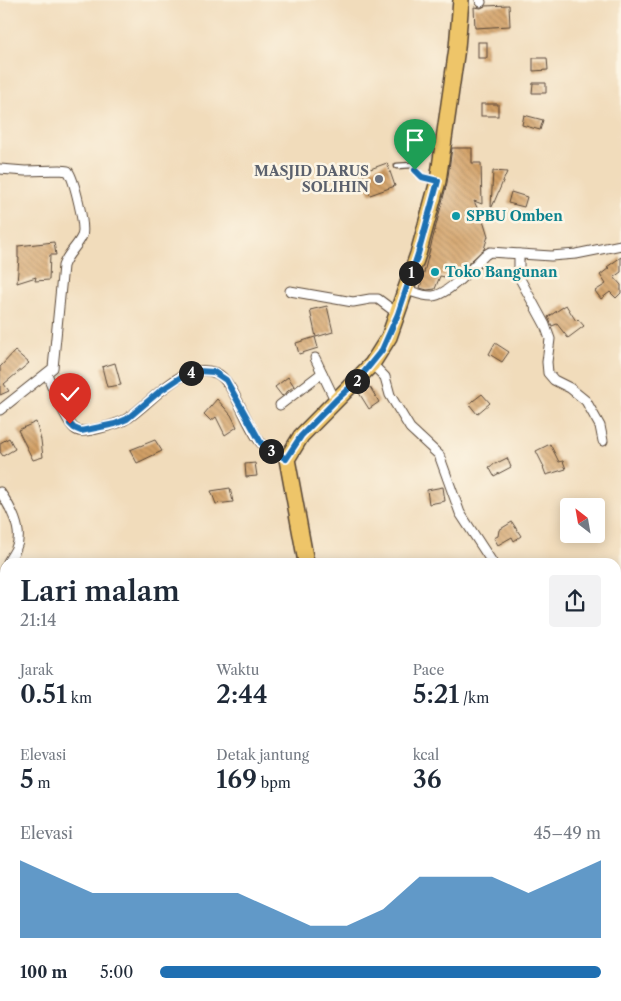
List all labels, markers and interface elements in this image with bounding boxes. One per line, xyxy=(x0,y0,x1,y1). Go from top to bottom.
pin xyxy=(394,119,436,170)
icon: arrive xyxy=(401,126,429,154)
place label: MASJID DARUS SOLIHIN xyxy=(254,162,369,196)
marker: MASJID DARUS SOLIHIN xyxy=(373,173,385,185)
place label: SPBU Omben xyxy=(466,207,563,225)
marker: SPBU Omben xyxy=(450,210,462,222)
pin: 1 xyxy=(398,260,424,286)
place label: Toko Bangunan xyxy=(445,263,558,281)
text: 1 xyxy=(408,264,415,282)
marker: Toko Bangunan xyxy=(429,266,441,278)
pin: 4 xyxy=(178,360,204,386)
text: 4 xyxy=(187,364,196,382)
pin: 2 xyxy=(344,368,370,394)
text: 2 xyxy=(353,372,362,390)
pin xyxy=(49,373,91,424)
icon: check xyxy=(56,380,84,408)
pin: 3 xyxy=(258,438,284,464)
text: 3 xyxy=(268,442,275,460)
north arrow xyxy=(560,498,605,542)
map controls xyxy=(560,498,605,543)
text: Lari malam xyxy=(20,574,180,608)
button: share xyxy=(549,575,601,627)
text: 21:14 xyxy=(20,610,56,630)
text: Jarak xyxy=(20,661,53,679)
text: Waktu xyxy=(216,661,259,679)
text: Pace xyxy=(413,661,444,679)
text: 0.51 xyxy=(20,679,67,710)
text: 2:44 xyxy=(216,679,268,710)
text: 5:21 xyxy=(413,679,459,710)
text: km xyxy=(67,689,92,707)
text: /km xyxy=(459,689,489,707)
text: Elevasi xyxy=(20,746,66,764)
text: Detak jantung xyxy=(216,746,309,764)
text: kcal xyxy=(413,746,439,764)
text: 5 xyxy=(20,764,34,795)
text: 169 xyxy=(216,764,257,795)
text: 36 xyxy=(413,764,442,795)
text: m xyxy=(34,774,51,792)
text: bpm xyxy=(257,774,291,792)
text: Elevasi xyxy=(20,823,73,843)
text: 45–49 m xyxy=(533,823,601,843)
text: 100 m xyxy=(20,962,67,982)
text: 5:00 xyxy=(100,962,133,982)

